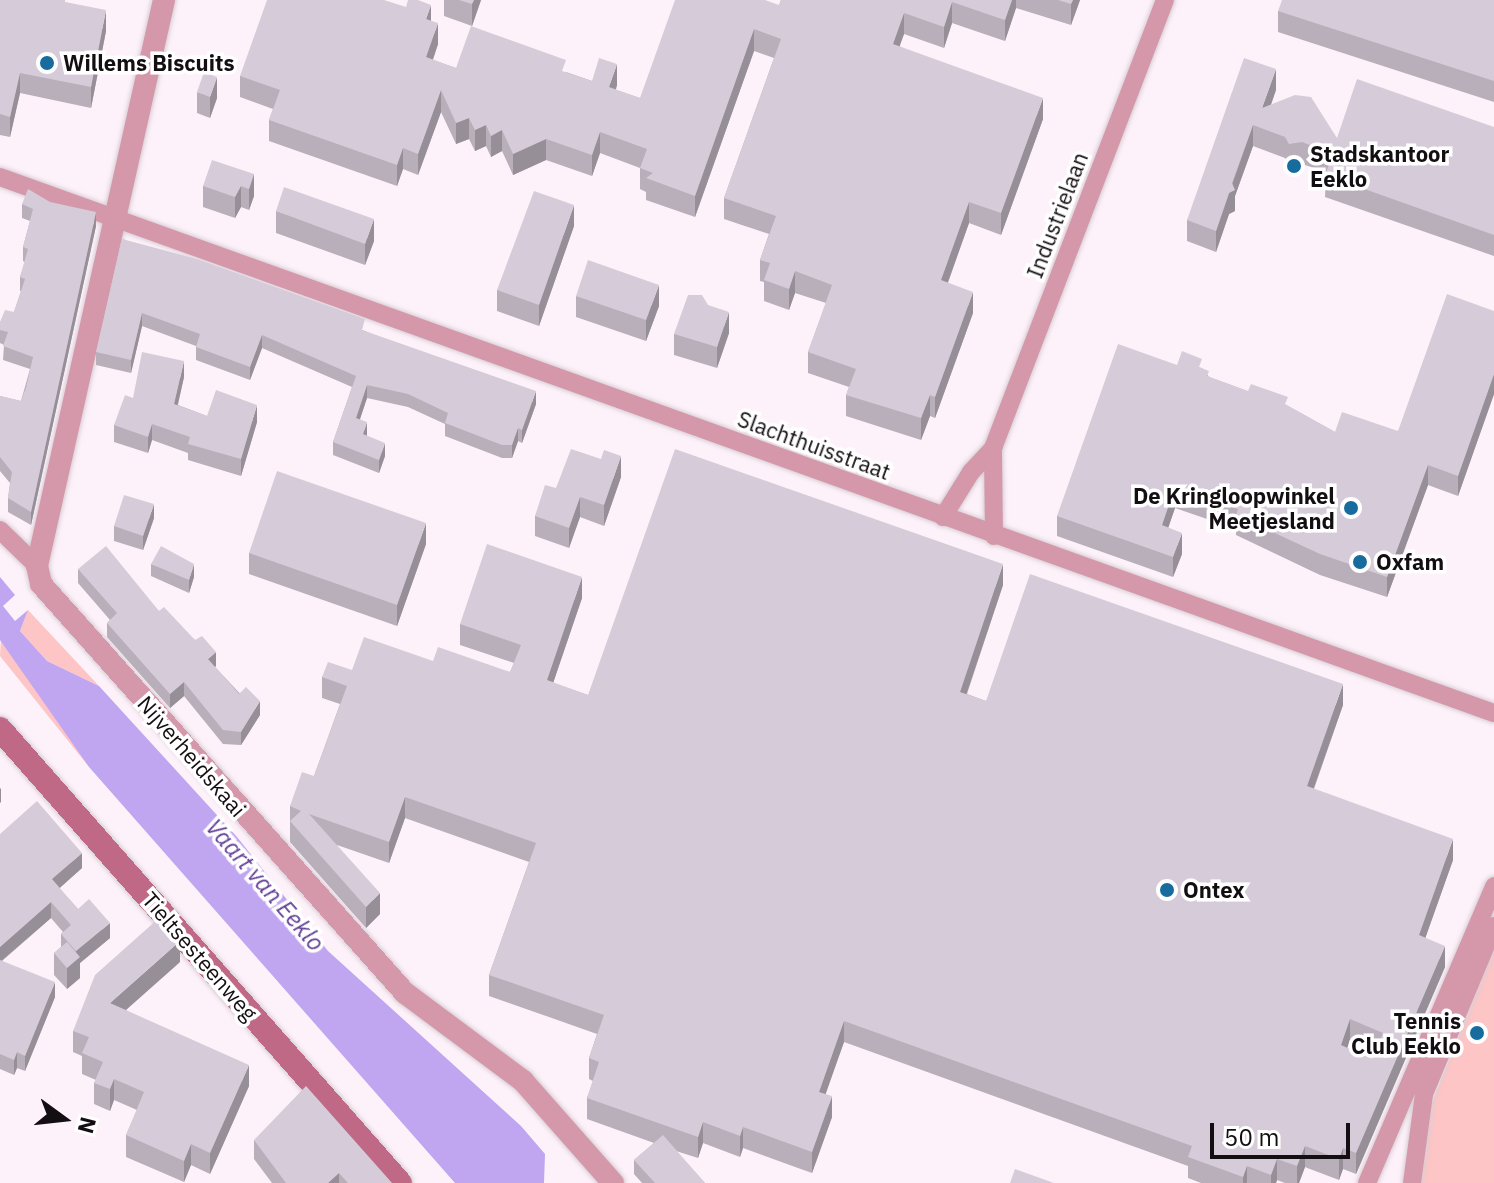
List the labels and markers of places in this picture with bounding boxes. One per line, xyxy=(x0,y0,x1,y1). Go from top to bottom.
place label: Willems Biscuits xyxy=(63,50,235,76)
marker: Willems Biscuits xyxy=(38,54,56,72)
place label: Stadskantoor Eeklo xyxy=(1310,140,1449,192)
marker: Stadskantoor Eeklo xyxy=(1285,157,1303,175)
place label: De Kringloopwinkel Meetjesland xyxy=(1133,482,1335,534)
marker: De Kringloopwinkel Meetjesland xyxy=(1342,499,1360,517)
place label: Oxfam xyxy=(1376,549,1444,575)
marker: Oxfam xyxy=(1351,553,1369,571)
place label: Ontex xyxy=(1183,877,1244,903)
marker: Ontex xyxy=(1158,881,1176,899)
place label: Tennis Club Eeklo xyxy=(1351,1007,1461,1058)
marker: Tennis Club Eeklo xyxy=(1468,1024,1486,1042)

